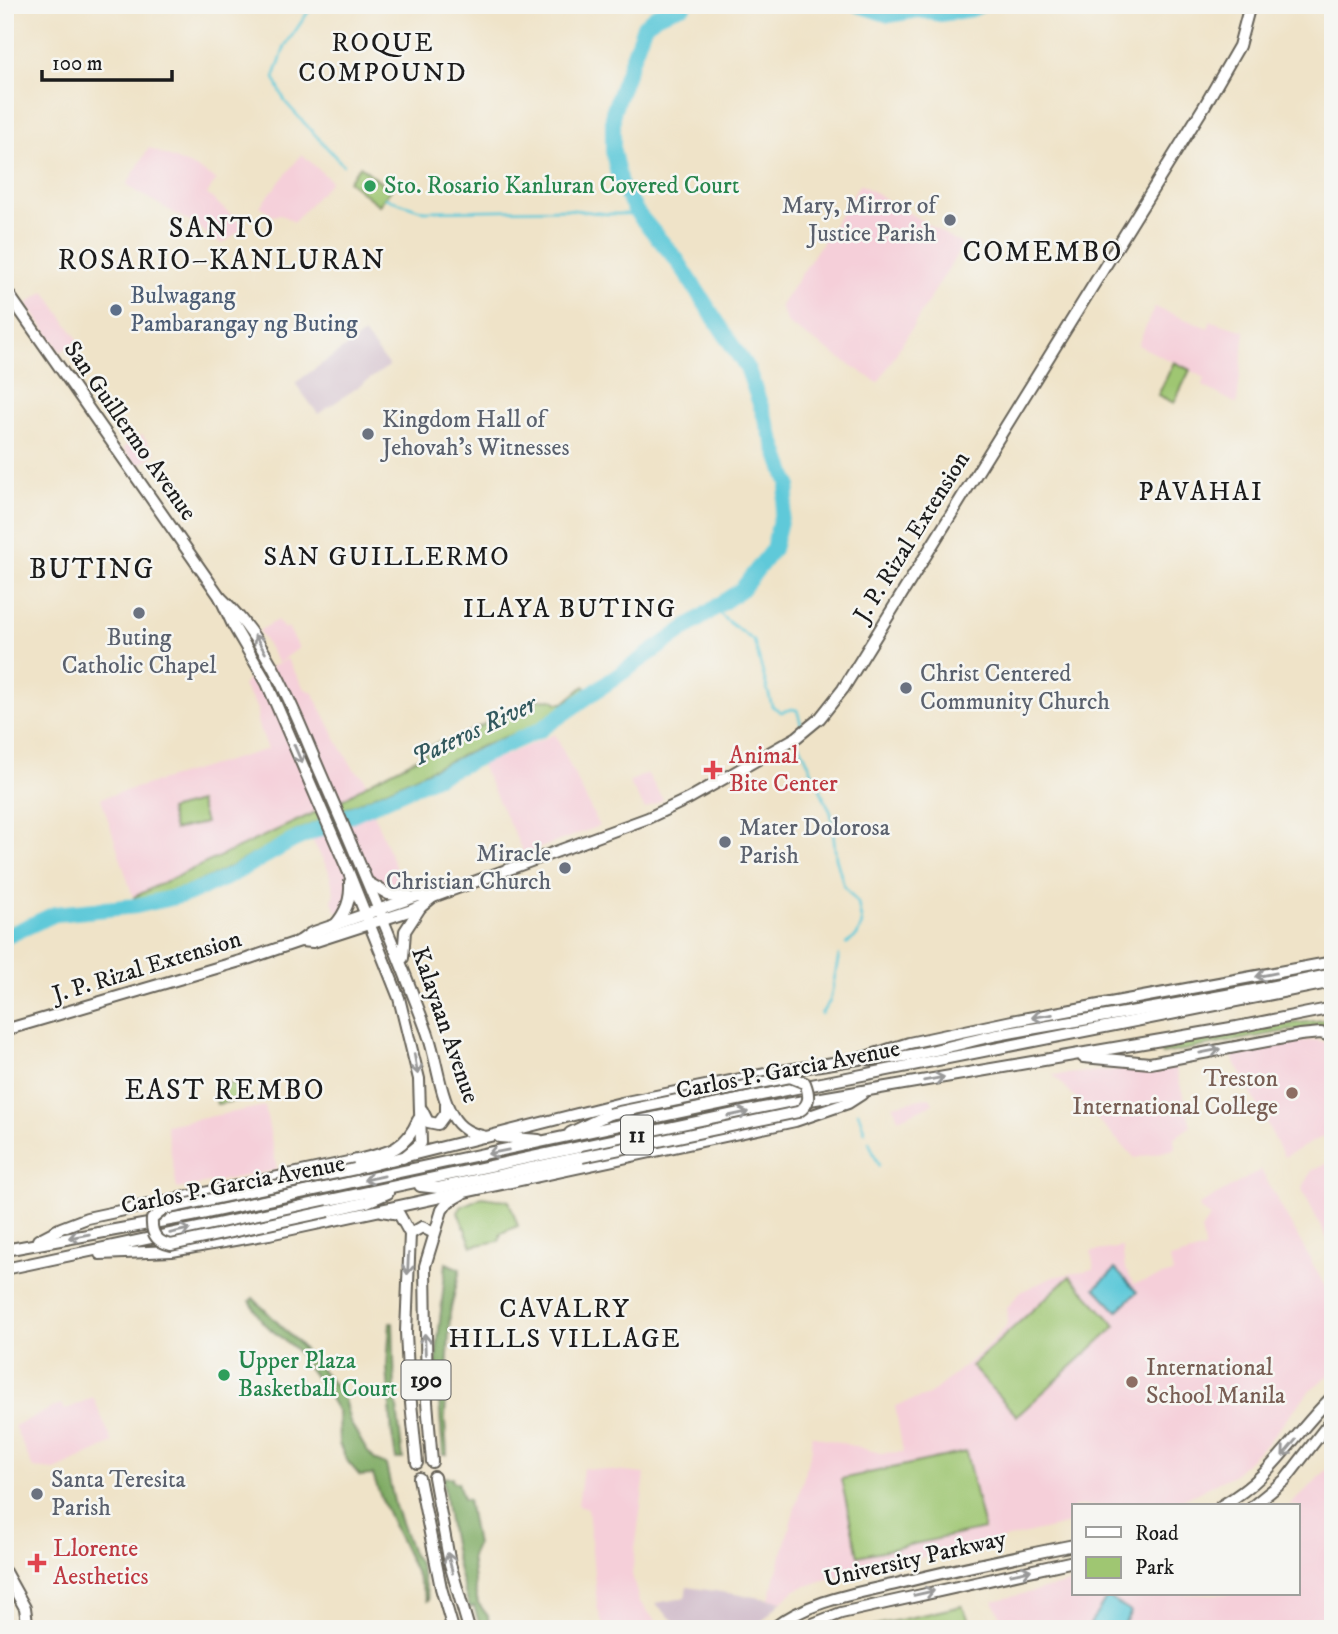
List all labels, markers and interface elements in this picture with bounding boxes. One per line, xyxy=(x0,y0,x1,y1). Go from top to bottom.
district label: ROQUE COMPOUND xyxy=(298,27,468,90)
scale bar xyxy=(42,38,172,82)
text: 100 m xyxy=(52,51,103,77)
place label: Sto. Rosario Kanluran Covered Court xyxy=(384,171,740,201)
marker: Sto. Rosario Kanluran Covered Court xyxy=(362,178,378,194)
place label: Mary, Mirror of Justice Parish xyxy=(782,191,939,249)
district label: SANTO ROSARIO–KANLURAN xyxy=(58,211,386,278)
marker: Mary, Mirror of Justice Parish xyxy=(942,212,958,228)
district label: COMEMBO xyxy=(963,235,1123,270)
place label: Bulwagang Pambarangay ng Buting xyxy=(130,281,358,339)
marker: Bulwagang Pambarangay ng Buting xyxy=(108,302,124,318)
street label: San Guillermo Avenue xyxy=(57,335,203,527)
place label: Kingdom Hall of Jehovah's Witnesses xyxy=(380,405,570,463)
marker: Kingdom Hall of Jehovah's Witnesses xyxy=(360,426,376,442)
street label: J. P. Rizal Extension xyxy=(846,446,977,630)
district label: PAVAHAI xyxy=(1138,476,1264,509)
district label: SAN GUILLERMO xyxy=(263,541,511,574)
district label: BUTING xyxy=(29,552,155,587)
district label: ILAYA BUTING xyxy=(463,593,677,626)
marker: Buting Catholic Chapel xyxy=(131,605,147,621)
place label: Buting Catholic Chapel xyxy=(62,623,217,681)
one-way arrow xyxy=(252,635,266,655)
place label: Christ Centered Community Church xyxy=(920,659,1110,717)
marker: Christ Centered Community Church xyxy=(898,680,914,696)
water label: Pateros River xyxy=(406,687,543,774)
place label: Animal Bite Center xyxy=(729,741,838,799)
one-way arrow xyxy=(292,743,305,764)
marker: Animal Bite Center xyxy=(703,760,723,780)
place label: Mater Dolorosa Parish xyxy=(739,813,891,871)
marker: Mater Dolorosa Parish xyxy=(717,834,733,850)
place label: Miracle Christian Church xyxy=(386,839,551,897)
marker: Miracle Christian Church xyxy=(557,860,573,876)
street label: J. P. Rizal Extension xyxy=(47,924,245,1011)
street label: Kalayaan Avenue xyxy=(404,943,486,1107)
one-way arrow xyxy=(1255,969,1278,983)
one-way arrow xyxy=(1031,1010,1054,1023)
street label: Carlos P. Garcia Avenue xyxy=(674,1034,902,1106)
one-way arrow xyxy=(1198,1044,1221,1058)
one-way arrow xyxy=(410,1053,424,1075)
place label: Treston International College xyxy=(1072,1064,1278,1122)
one-way arrow xyxy=(922,1072,945,1085)
district label: EAST REMBO xyxy=(124,1073,326,1108)
marker: Treston International College xyxy=(1284,1085,1300,1101)
one-way arrow xyxy=(726,1106,748,1119)
road number: 11 xyxy=(621,1116,653,1154)
one-way arrow xyxy=(487,1146,510,1159)
street label: Carlos P. Garcia Avenue xyxy=(119,1149,347,1221)
one-way arrow xyxy=(363,1171,386,1185)
one-way arrow xyxy=(168,1223,191,1237)
one-way arrow xyxy=(68,1230,91,1243)
one-way arrow xyxy=(402,1253,415,1276)
district label: CAVALRY HILLS VILLAGE xyxy=(448,1293,682,1356)
one-way arrow xyxy=(419,1333,432,1356)
place label: Upper Plaza Basketball Court xyxy=(238,1346,398,1404)
place label: International School Manila xyxy=(1146,1353,1286,1411)
road number: 190 xyxy=(402,1360,450,1400)
marker: Upper Plaza Basketball Court xyxy=(216,1367,232,1383)
marker: International School Manila xyxy=(1124,1374,1140,1390)
one-way arrow xyxy=(1281,1438,1297,1456)
place label: Santa Teresita Parish xyxy=(51,1465,187,1523)
marker: Santa Teresita Parish xyxy=(29,1486,45,1502)
legend xyxy=(1072,1504,1300,1596)
text: Road xyxy=(1135,1521,1179,1547)
street label: University Parkway xyxy=(821,1523,1010,1595)
place label: Llorente Aesthetics xyxy=(53,1534,149,1592)
one-way arrow xyxy=(443,1552,456,1575)
marker: Llorente Aesthetics xyxy=(27,1553,47,1573)
text: Park xyxy=(1135,1555,1175,1581)
one-way arrow xyxy=(1009,1565,1032,1578)
one-way arrow xyxy=(912,1586,935,1600)

